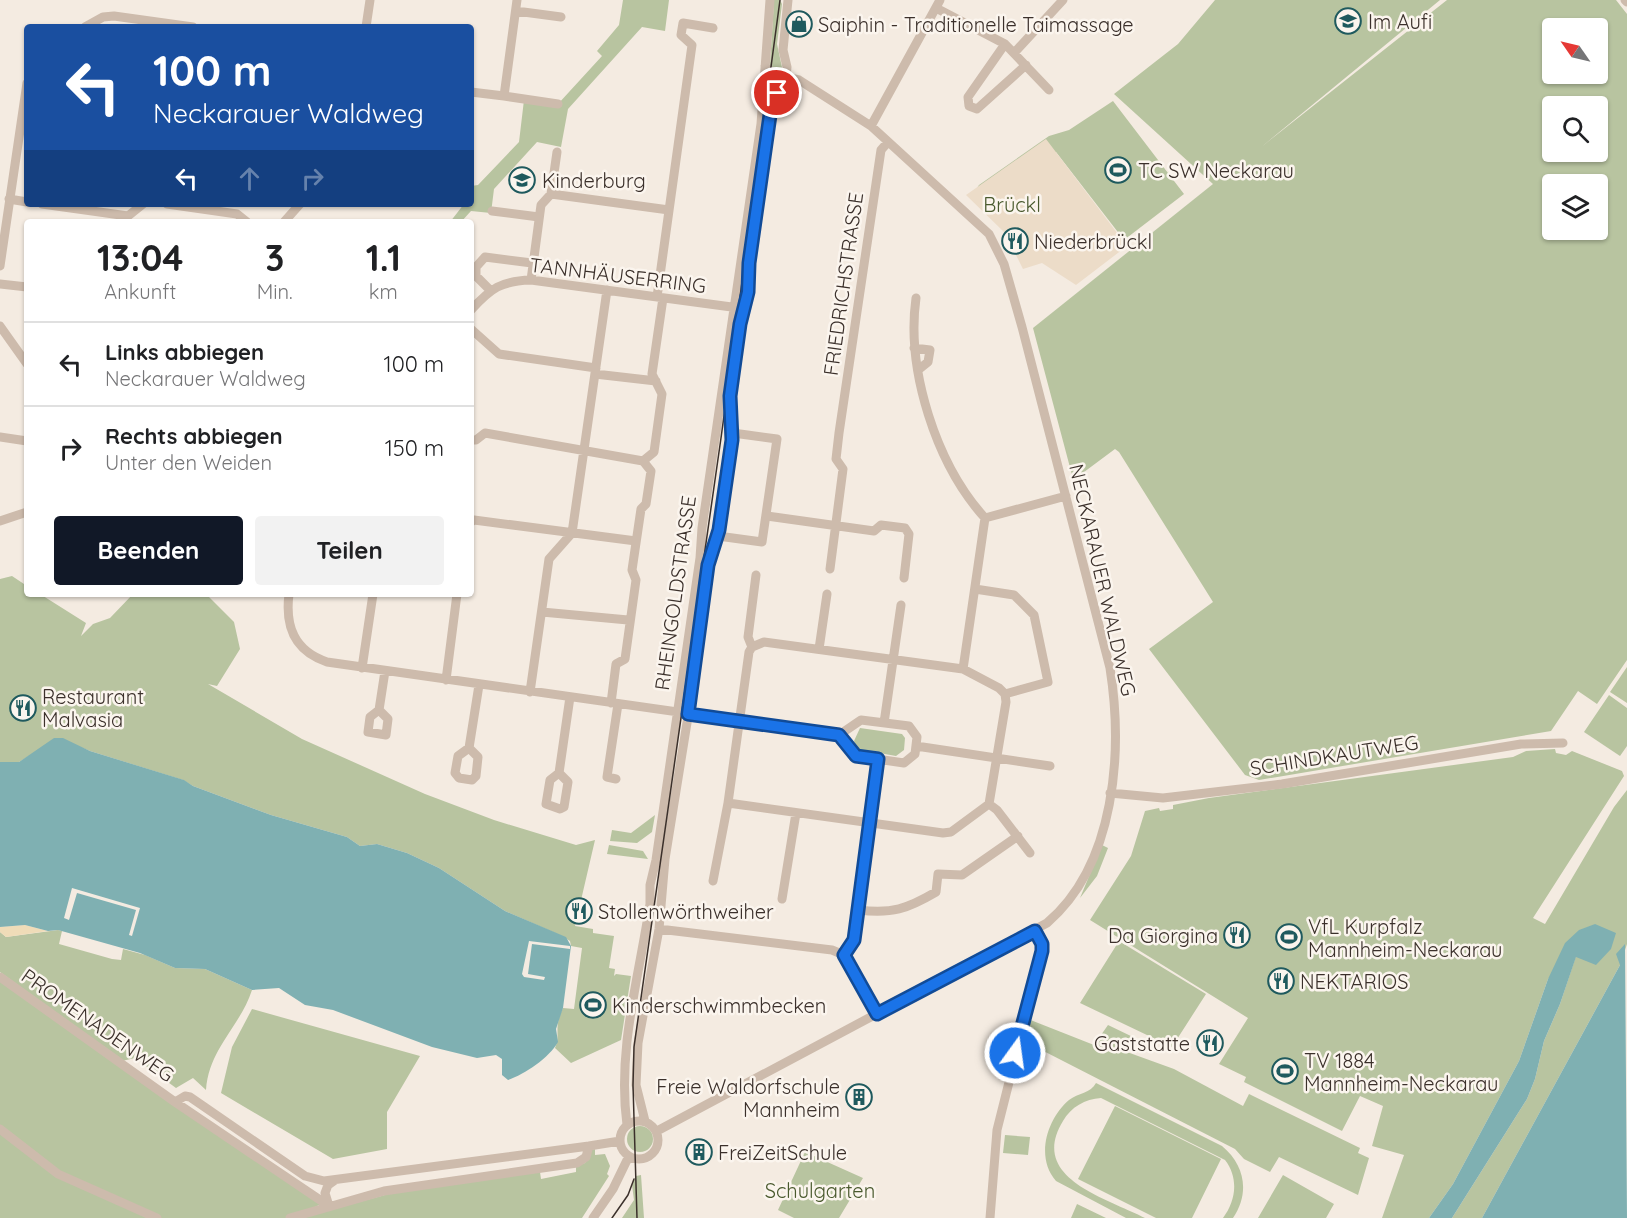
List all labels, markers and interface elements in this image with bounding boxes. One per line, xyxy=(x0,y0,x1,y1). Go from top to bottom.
school or university icon: Im Aufi xyxy=(1333,6,1363,36)
shop icon: Saiphin - Traditionelle Taimassage xyxy=(784,9,814,39)
place label: Im Aufi xyxy=(1368,9,1432,34)
place label: Saiphin - Traditionelle Taimassage xyxy=(818,12,1134,37)
north arrow xyxy=(1542,18,1608,84)
map controls xyxy=(1542,18,1608,240)
text: 100 m xyxy=(153,44,271,97)
icon: left xyxy=(54,48,132,126)
pin xyxy=(751,67,802,118)
icon: arrive xyxy=(760,76,793,109)
text: Neckarauer Waldweg xyxy=(153,96,424,130)
button: search xyxy=(1542,96,1608,162)
sports icon: TC SW Neckarau xyxy=(1103,155,1133,185)
place label: TC SW Neckarau xyxy=(1138,158,1294,183)
icon: left xyxy=(170,162,203,195)
icon: ahead xyxy=(233,162,266,195)
icon: right xyxy=(296,162,329,195)
school or university icon: Kinderburg xyxy=(507,165,537,195)
place label: Kinderburg xyxy=(542,168,646,193)
button: layers xyxy=(1542,174,1608,240)
street label: FRIEDRICHSTRASSE xyxy=(818,191,868,377)
park label: Brückl xyxy=(983,192,1041,217)
restaurant icon: Niederbrückl xyxy=(1000,226,1030,256)
place label: Niederbrückl xyxy=(1034,229,1152,254)
text: 13:04 xyxy=(97,235,184,280)
text: 3 xyxy=(265,235,284,280)
text: 1.1 xyxy=(366,235,401,280)
street label: TANNHÄUSERRING xyxy=(528,252,708,298)
text: Ankunft xyxy=(104,279,176,304)
text: Min. xyxy=(257,279,293,304)
text: km xyxy=(369,279,398,304)
text: Links abbiegen xyxy=(105,338,264,366)
icon: left xyxy=(54,348,87,381)
text: 100 m xyxy=(384,350,444,378)
text: Neckarauer Waldweg xyxy=(105,366,306,391)
text: Rechts abbiegen xyxy=(105,422,283,450)
icon: right xyxy=(54,432,87,465)
text: 150 m xyxy=(385,434,444,462)
text: Unter den Weiden xyxy=(105,450,272,475)
street label: NECKARAUER WALDWEG xyxy=(1064,462,1142,698)
street label: RHEINGOLDSTRASSE xyxy=(649,494,701,692)
button: Beenden xyxy=(54,516,243,585)
button: Teilen xyxy=(255,516,444,585)
place label: Restaurant Malvasia xyxy=(42,684,144,732)
restaurant icon: Restaurant Malvasia xyxy=(8,693,38,723)
street label: SCHINDKAUTWEG xyxy=(1248,729,1420,781)
restaurant icon: Stollenwörthweiher xyxy=(564,896,594,926)
place label: Stollenwörthweiher xyxy=(598,899,774,924)
place label: VfL Kurpfalz Mannheim-Neckarau xyxy=(1308,914,1502,962)
restaurant icon: Da Giorgina xyxy=(1222,920,1252,950)
sports icon: VfL Kurpfalz Mannheim-Neckarau xyxy=(1274,922,1304,952)
place label: Da Giorgina xyxy=(1108,923,1218,948)
street label: PROMENADENWEG xyxy=(17,963,179,1087)
restaurant icon: NEKTARIOS xyxy=(1266,966,1296,996)
place label: NEKTARIOS xyxy=(1300,969,1408,994)
sports icon: Kinderschwimmbecken xyxy=(578,990,608,1020)
place label: Kinderschwimmbecken xyxy=(612,993,826,1018)
position arrow xyxy=(983,1021,1047,1085)
restaurant icon: Gaststatte xyxy=(1195,1028,1225,1058)
place label: Gaststatte xyxy=(1094,1031,1190,1056)
place label: TV 1884 Mannheim-Neckarau xyxy=(1304,1048,1498,1096)
sports icon: TV 1884 Mannheim-Neckarau xyxy=(1270,1056,1300,1086)
place label: Freie Waldorfschule Mannheim xyxy=(656,1074,840,1122)
building icon: Freie Waldorfschule Mannheim xyxy=(844,1082,874,1112)
building icon: FreiZeitSchule xyxy=(684,1137,714,1167)
place label: FreiZeitSchule xyxy=(718,1140,847,1165)
park label: Schulgarten xyxy=(765,1178,875,1203)

